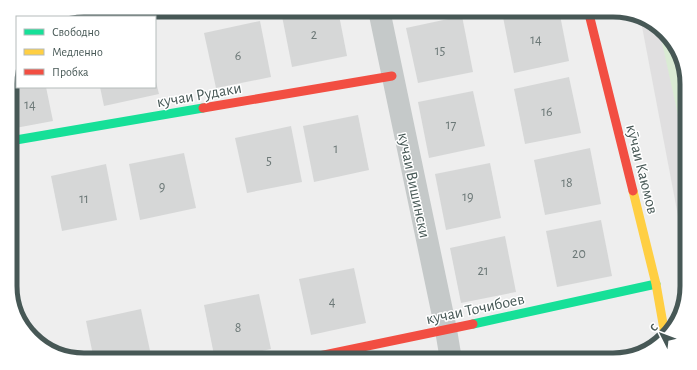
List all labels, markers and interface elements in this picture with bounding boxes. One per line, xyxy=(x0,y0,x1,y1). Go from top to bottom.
legend xyxy=(16,16,156,88)
text: Свободно xyxy=(52,26,100,38)
house number: 2 xyxy=(311,28,317,42)
house number: 14 xyxy=(530,33,542,47)
house number: 15 xyxy=(435,44,445,58)
text: Медленно xyxy=(52,46,103,58)
house number: 6 xyxy=(235,49,241,63)
text: Пробка xyxy=(52,66,89,78)
street label: кучаи Рудаки xyxy=(155,80,243,111)
house number: 14 xyxy=(24,98,36,112)
house number: 16 xyxy=(541,105,553,119)
house number: 17 xyxy=(446,118,456,132)
street label: кӯчаи Каюмов xyxy=(622,123,661,216)
street label: кучаи Вишински xyxy=(394,131,433,240)
house number: 1 xyxy=(334,142,338,156)
house number: 5 xyxy=(266,154,272,168)
house number: 18 xyxy=(561,176,573,190)
house number: 9 xyxy=(159,180,165,194)
house number: 19 xyxy=(462,190,474,204)
house number: 11 xyxy=(79,192,89,206)
house number: 20 xyxy=(572,247,586,261)
house number: 21 xyxy=(477,264,489,278)
street label: кучаи Точибоев xyxy=(425,291,526,328)
house number: 4 xyxy=(329,295,336,309)
north arrow xyxy=(641,314,681,354)
house number: 8 xyxy=(235,321,241,335)
text: С xyxy=(648,322,660,334)

